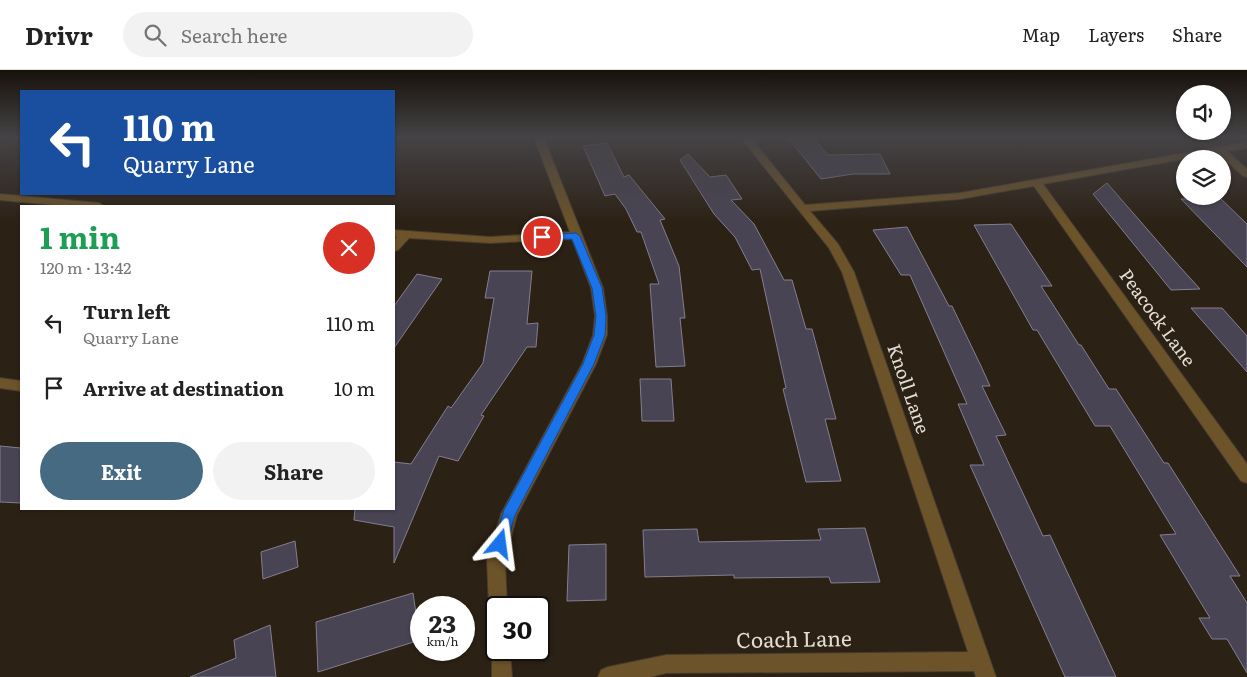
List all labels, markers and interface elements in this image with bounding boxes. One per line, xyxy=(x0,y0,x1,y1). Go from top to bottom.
search box xyxy=(123,12,473,57)
text: Drivr xyxy=(25,17,93,52)
icon: search xyxy=(141,21,169,49)
text: Search here xyxy=(181,21,287,49)
text: Map xyxy=(1022,21,1060,48)
text: Layers xyxy=(1088,21,1144,48)
text: Share xyxy=(1172,21,1222,48)
map controls xyxy=(1176,85,1231,205)
button: sound xyxy=(1176,85,1231,140)
text: 110 m xyxy=(123,100,215,152)
icon: left xyxy=(40,110,105,175)
text: Quarry Lane xyxy=(123,147,255,180)
button: layers xyxy=(1176,150,1231,205)
text: 1 min xyxy=(40,214,120,258)
pin xyxy=(521,216,563,258)
button: close xyxy=(323,222,375,274)
icon: arrive xyxy=(528,223,556,251)
text: 120 m · 13:42 xyxy=(40,255,131,279)
street label: Peacock Lane xyxy=(1114,263,1203,371)
text: Turn left xyxy=(83,297,170,325)
icon: left xyxy=(40,309,68,337)
text: 110 m xyxy=(326,309,375,337)
text: Quarry Lane xyxy=(83,325,179,349)
street label: Knoll Lane xyxy=(881,340,937,437)
icon: arrive xyxy=(40,374,68,402)
text: Arrive at destination xyxy=(83,374,284,402)
text: 10 m xyxy=(334,374,375,402)
button: Exit xyxy=(40,442,203,500)
button: Share xyxy=(213,442,375,500)
position arrow xyxy=(473,517,525,569)
speed limit sign: 30 xyxy=(485,596,550,661)
text: 23 xyxy=(429,604,456,641)
street label: Coach Lane xyxy=(736,621,852,654)
text: km/h xyxy=(427,632,458,650)

